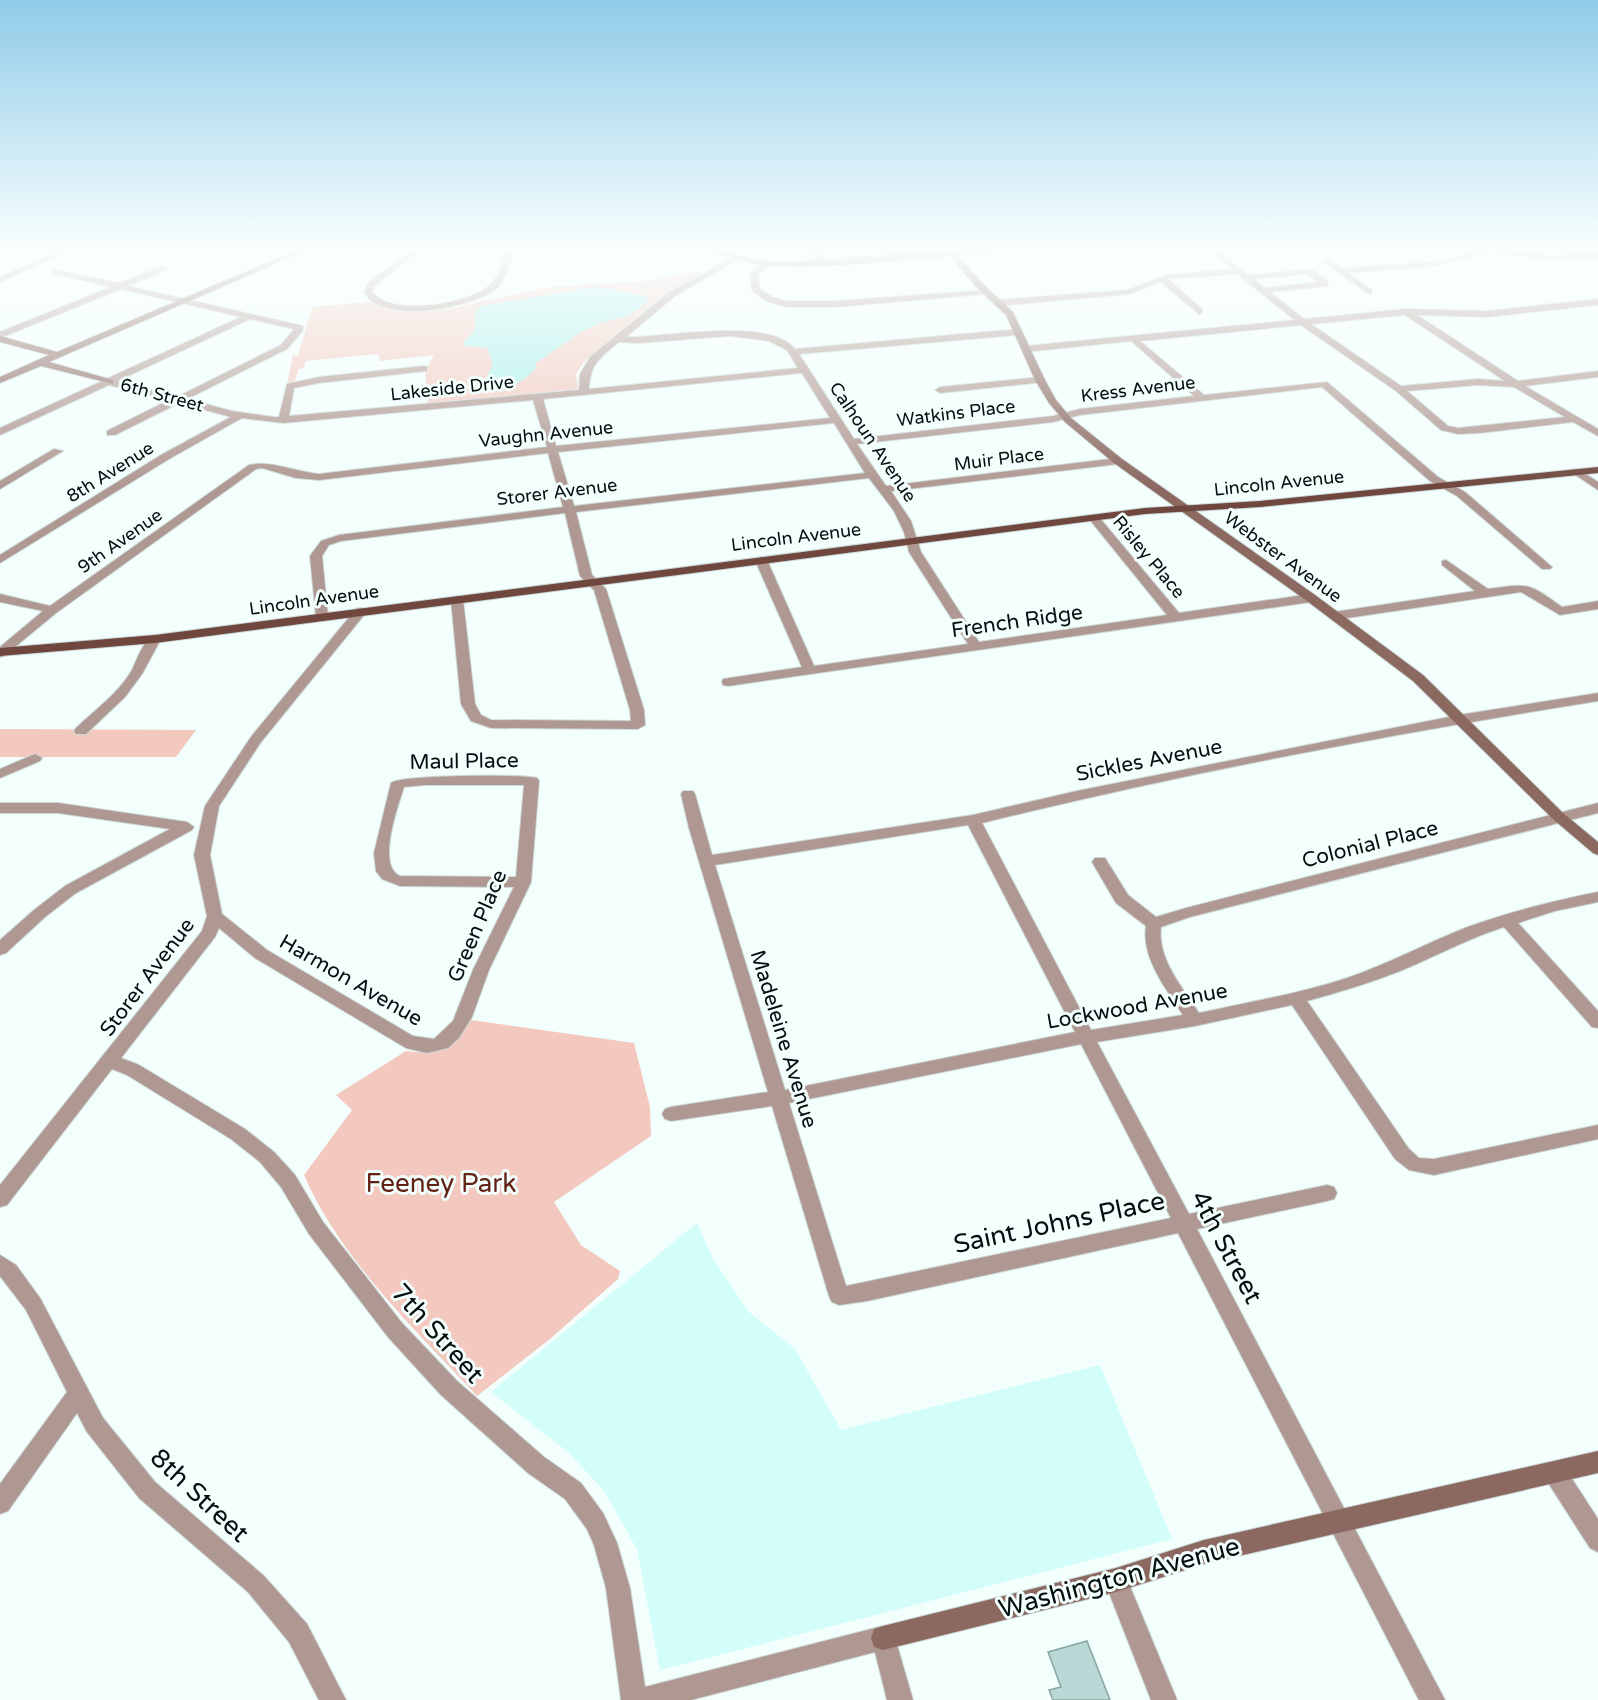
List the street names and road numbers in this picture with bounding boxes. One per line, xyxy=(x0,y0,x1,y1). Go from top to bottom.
street label: Lakeside Drive xyxy=(389,371,515,405)
street label: Kress Avenue xyxy=(1079,371,1197,407)
street label: 6th Street xyxy=(118,373,206,417)
street label: Calhoun Avenue xyxy=(825,378,921,506)
street label: Watkins Place xyxy=(896,395,1016,431)
street label: Vaughn Avenue xyxy=(478,416,614,452)
street label: 8th Avenue xyxy=(63,437,157,507)
street label: Muir Place xyxy=(953,443,1045,475)
street label: Lincoln Avenue xyxy=(1213,465,1345,501)
street label: Storer Avenue xyxy=(496,474,618,510)
street label: 9th Avenue xyxy=(73,504,167,578)
street label: Webster Avenue xyxy=(1220,507,1346,607)
street label: Risley Place xyxy=(1108,511,1190,603)
street label: Lincoln Avenue xyxy=(730,518,862,556)
street label: Lincoln Avenue xyxy=(248,580,380,620)
street label: French Ridge xyxy=(950,600,1085,643)
street label: Sickles Avenue xyxy=(1074,734,1224,787)
street label: Maul Place xyxy=(409,748,519,775)
street label: Colonial Place xyxy=(1299,815,1441,873)
street label: Green Place xyxy=(443,866,512,986)
street label: Storer Avenue xyxy=(95,913,200,1041)
street label: Harmon Avenue xyxy=(275,929,427,1032)
street label: Madeleine Avenue xyxy=(745,947,823,1131)
street label: Lockwood Avenue xyxy=(1045,978,1230,1035)
street label: Saint Johns Place xyxy=(951,1185,1167,1260)
street label: 4th Street xyxy=(1184,1186,1269,1309)
street label: 7th Street xyxy=(385,1277,490,1390)
street label: 8th Street xyxy=(144,1442,255,1549)
street label: Washington Avenue xyxy=(995,1530,1243,1625)

